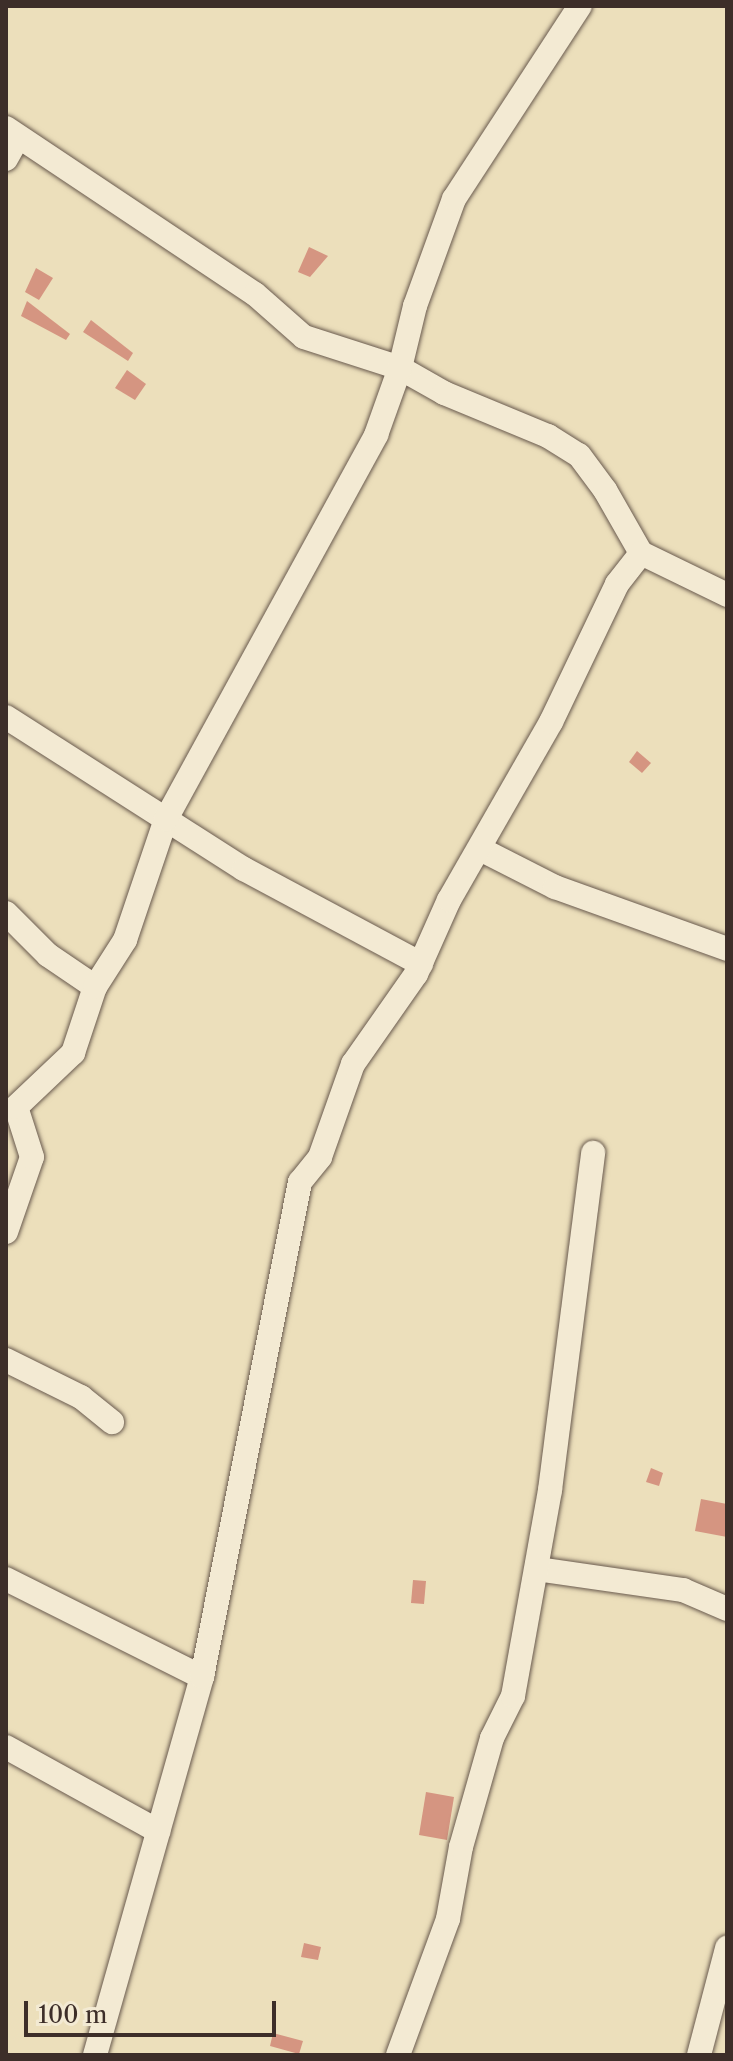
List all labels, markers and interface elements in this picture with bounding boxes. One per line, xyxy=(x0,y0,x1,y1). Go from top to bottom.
scale bar xyxy=(28,1985,280,2035)
text: 100 m xyxy=(38,2000,107,2029)

